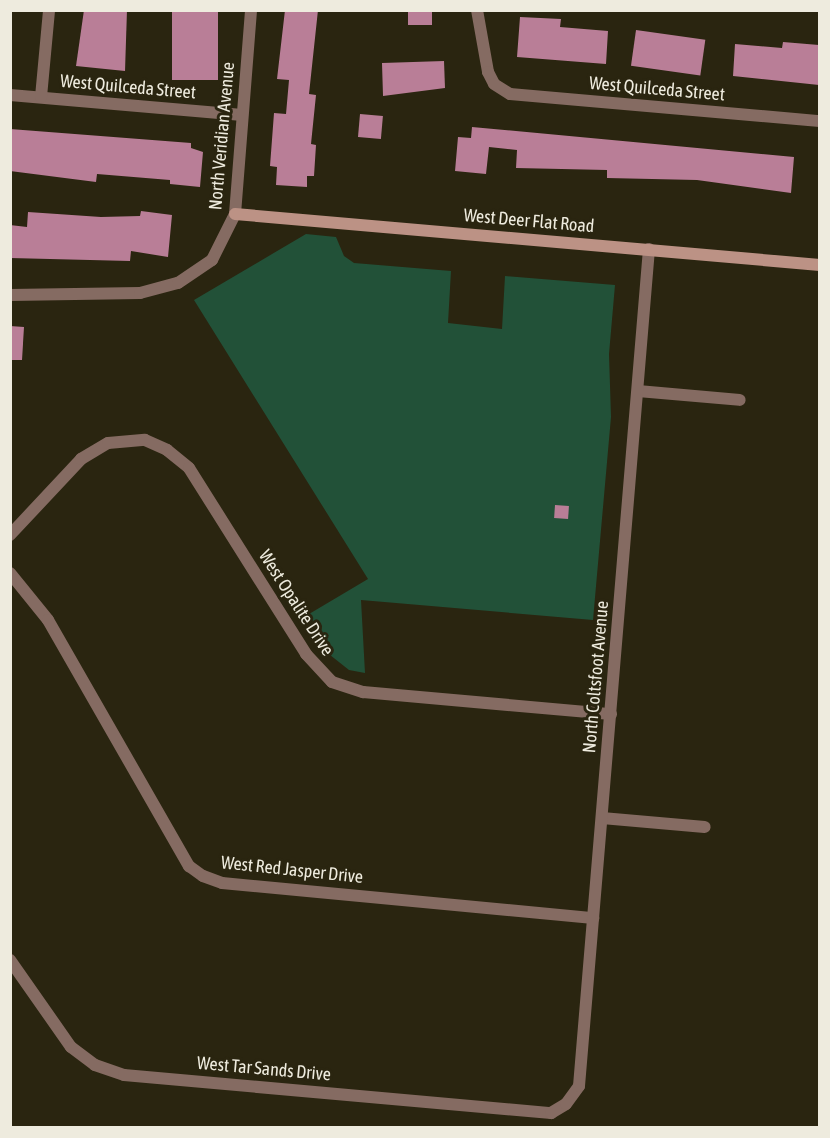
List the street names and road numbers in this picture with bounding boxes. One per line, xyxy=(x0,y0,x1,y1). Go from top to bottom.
street label: North Veridian Avenue xyxy=(205,61,239,211)
street label: West Quilceda Street xyxy=(59,70,197,104)
street label: West Quilceda Street xyxy=(588,72,726,106)
street label: West Deer Flat Road xyxy=(463,205,595,237)
street label: West Opalite Drive xyxy=(254,546,338,660)
street label: North Coltsfoot Avenue xyxy=(579,600,613,754)
street label: West Red Jasper Drive xyxy=(220,852,364,888)
street label: West Tar Sands Drive xyxy=(196,1052,332,1086)

